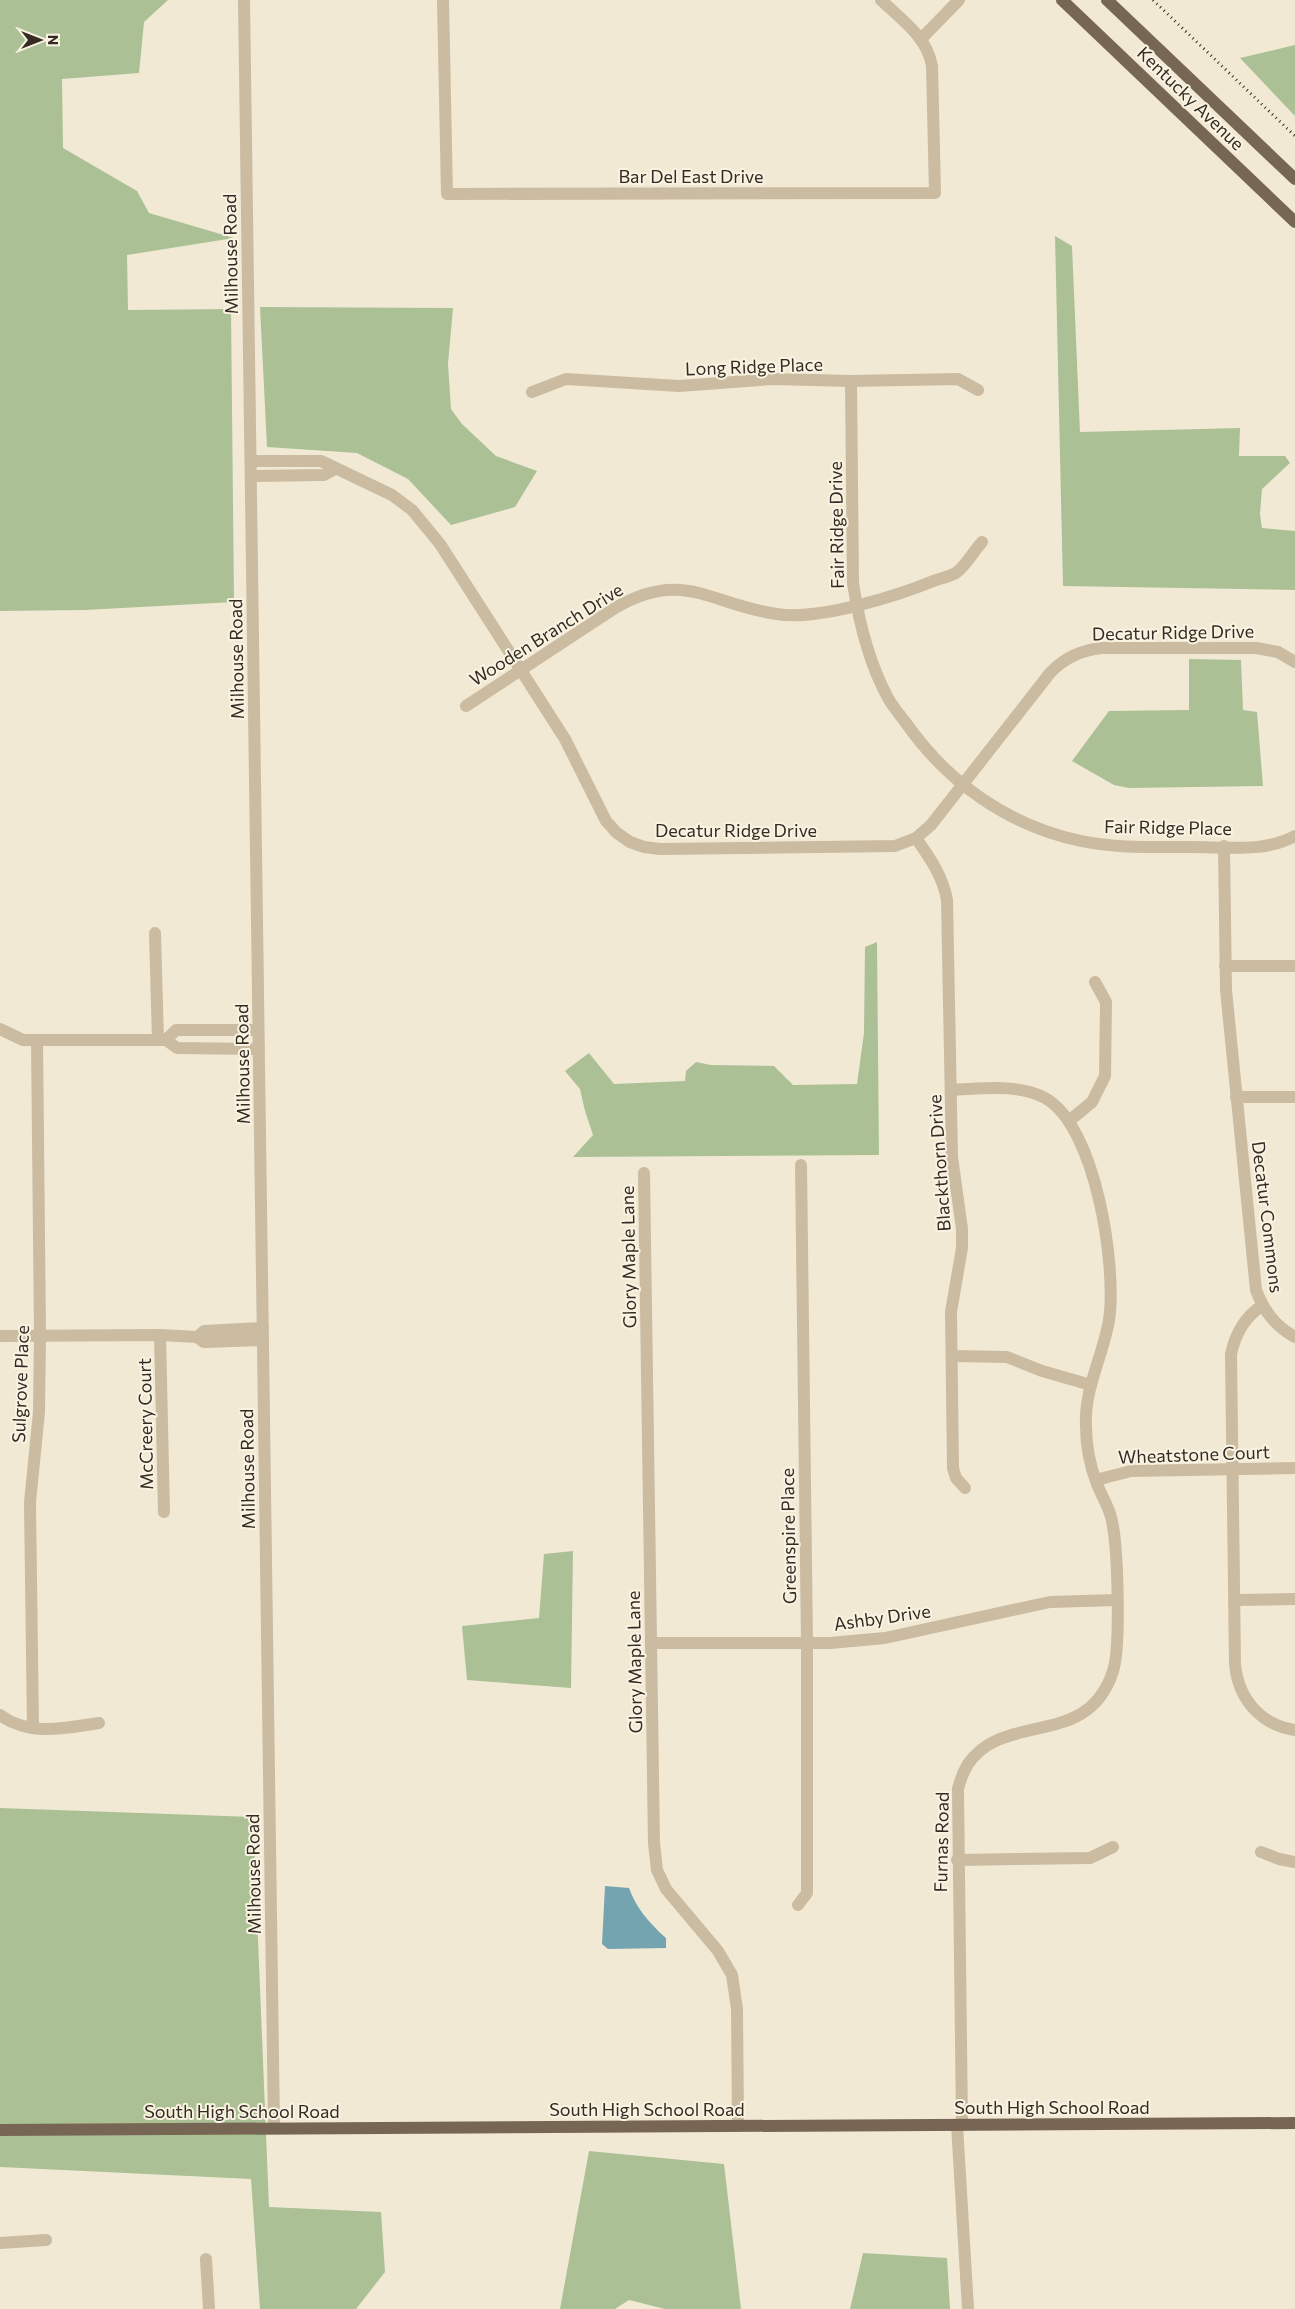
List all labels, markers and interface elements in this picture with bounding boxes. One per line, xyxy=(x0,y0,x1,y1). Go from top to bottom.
north arrow xyxy=(15,15,65,65)
text: N xyxy=(45,35,62,45)
street label: Kentucky Avenue xyxy=(1133,41,1249,155)
street label: Bar Del East Drive xyxy=(619,165,764,187)
street label: Milhouse Road xyxy=(218,193,242,315)
street label: Long Ridge Place xyxy=(685,353,823,379)
street label: Fair Ridge Drive xyxy=(824,461,848,589)
street label: Wooden Branch Drive xyxy=(465,578,627,690)
street label: Milhouse Road xyxy=(224,598,248,720)
street label: Decatur Ridge Drive xyxy=(1092,620,1254,644)
street label: Fair Ridge Place xyxy=(1104,815,1232,839)
street label: Decatur Ridge Drive xyxy=(655,819,817,841)
street label: Milhouse Road xyxy=(230,1003,254,1125)
street label: Blackthorn Drive xyxy=(923,1094,955,1232)
street label: Decatur Commons xyxy=(1248,1140,1288,1294)
street label: Glory Maple Lane xyxy=(616,1185,640,1329)
street label: Sulgrove Place xyxy=(7,1325,33,1443)
street label: McCreery Court xyxy=(133,1358,157,1490)
street label: Milhouse Road xyxy=(235,1408,259,1530)
street label: Wheatstone Court xyxy=(1118,1440,1270,1468)
street label: Greenspire Place xyxy=(776,1468,800,1604)
street label: Glory Maple Lane xyxy=(622,1590,646,1734)
street label: Ashby Drive xyxy=(832,1599,932,1635)
street label: Furnas Road xyxy=(929,1791,953,1893)
street label: Milhouse Road xyxy=(241,1813,265,1935)
street label: South High School Road xyxy=(954,2096,1150,2118)
street label: South High School Road xyxy=(549,2098,745,2120)
street label: South High School Road xyxy=(144,2100,340,2122)

